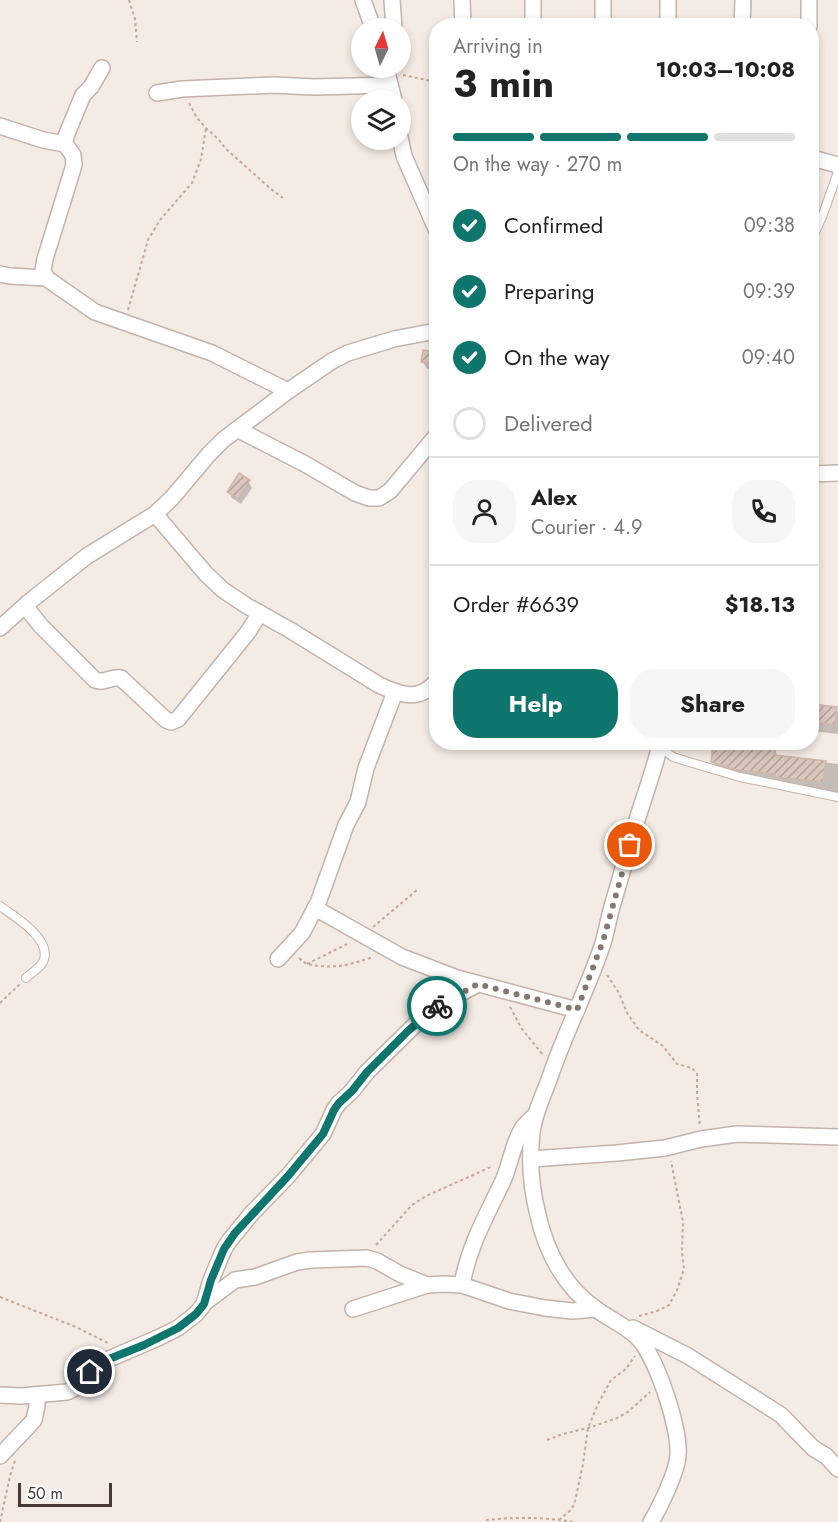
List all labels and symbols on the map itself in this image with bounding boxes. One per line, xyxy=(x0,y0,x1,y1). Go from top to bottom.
north arrow xyxy=(351,18,411,78)
pin xyxy=(604,819,655,870)
courier xyxy=(407,976,467,1036)
pin xyxy=(64,1346,115,1397)
scale bar xyxy=(18,1480,112,1508)

